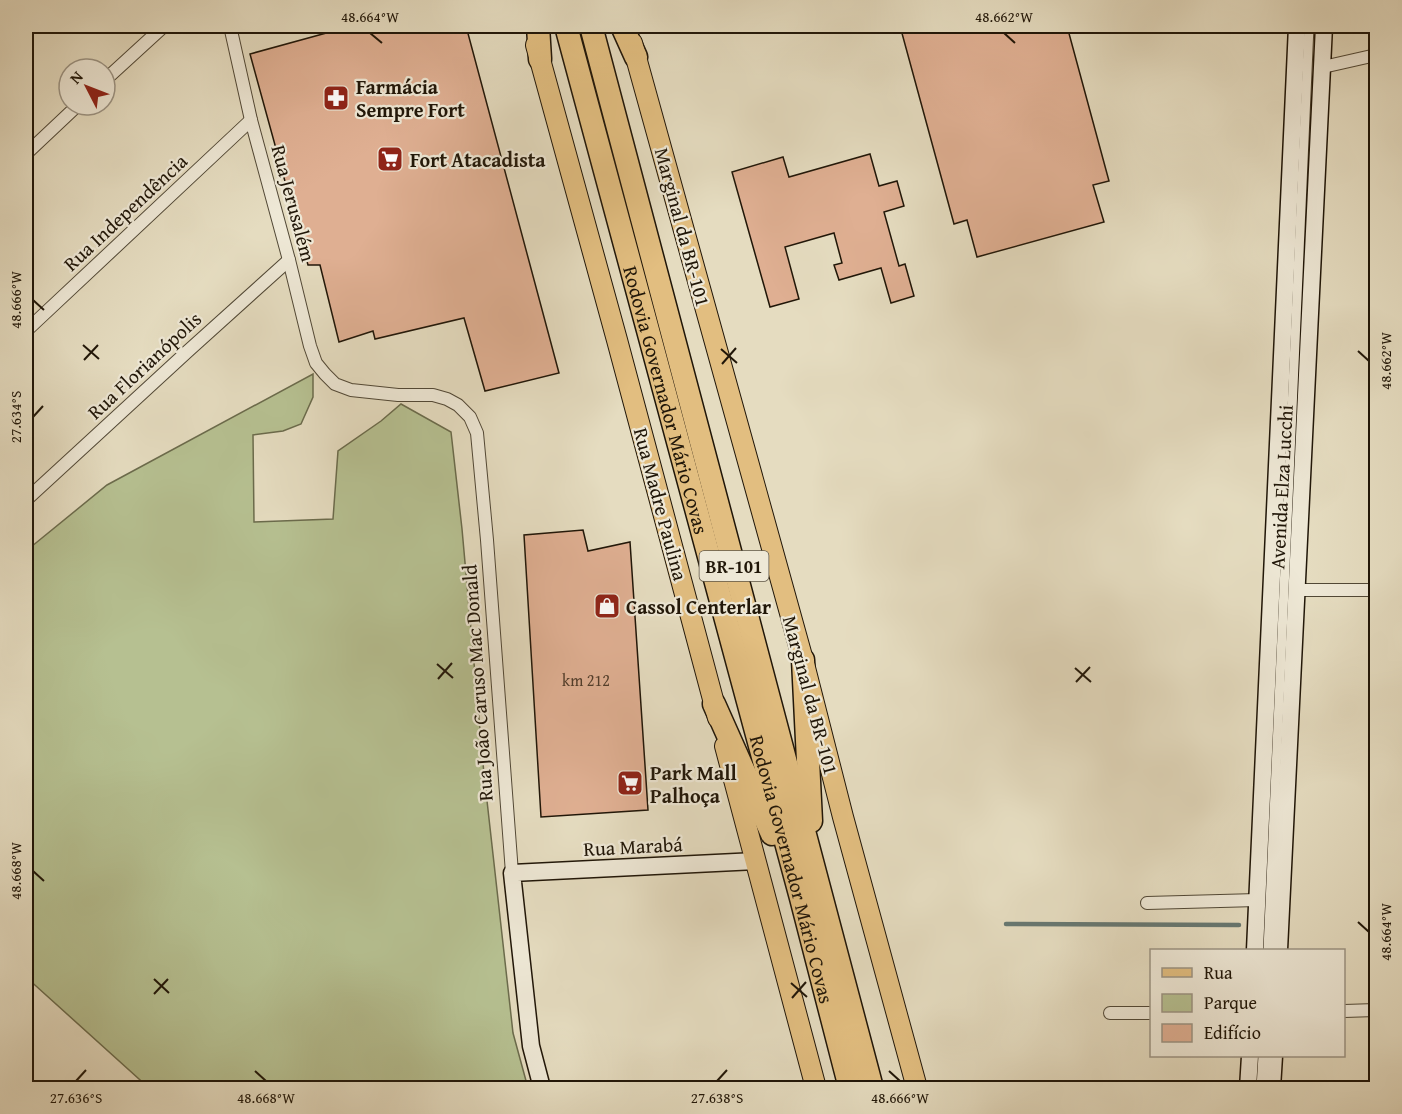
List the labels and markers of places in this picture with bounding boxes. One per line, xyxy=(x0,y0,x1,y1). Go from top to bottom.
place label: Farmácia Sempre Fort xyxy=(356,72,465,124)
pharmacy icon: Farmácia Sempre Fort xyxy=(321,83,351,113)
supermarket icon: Fort Atacadista xyxy=(375,144,405,174)
place label: Fort Atacadista xyxy=(410,145,546,174)
shop icon: Cassol Centerlar xyxy=(592,591,622,621)
place label: Cassol Centerlar xyxy=(626,592,771,621)
place label: Park Mall Palhoça xyxy=(650,758,737,810)
supermarket icon: Park Mall Palhoça xyxy=(615,768,645,798)

